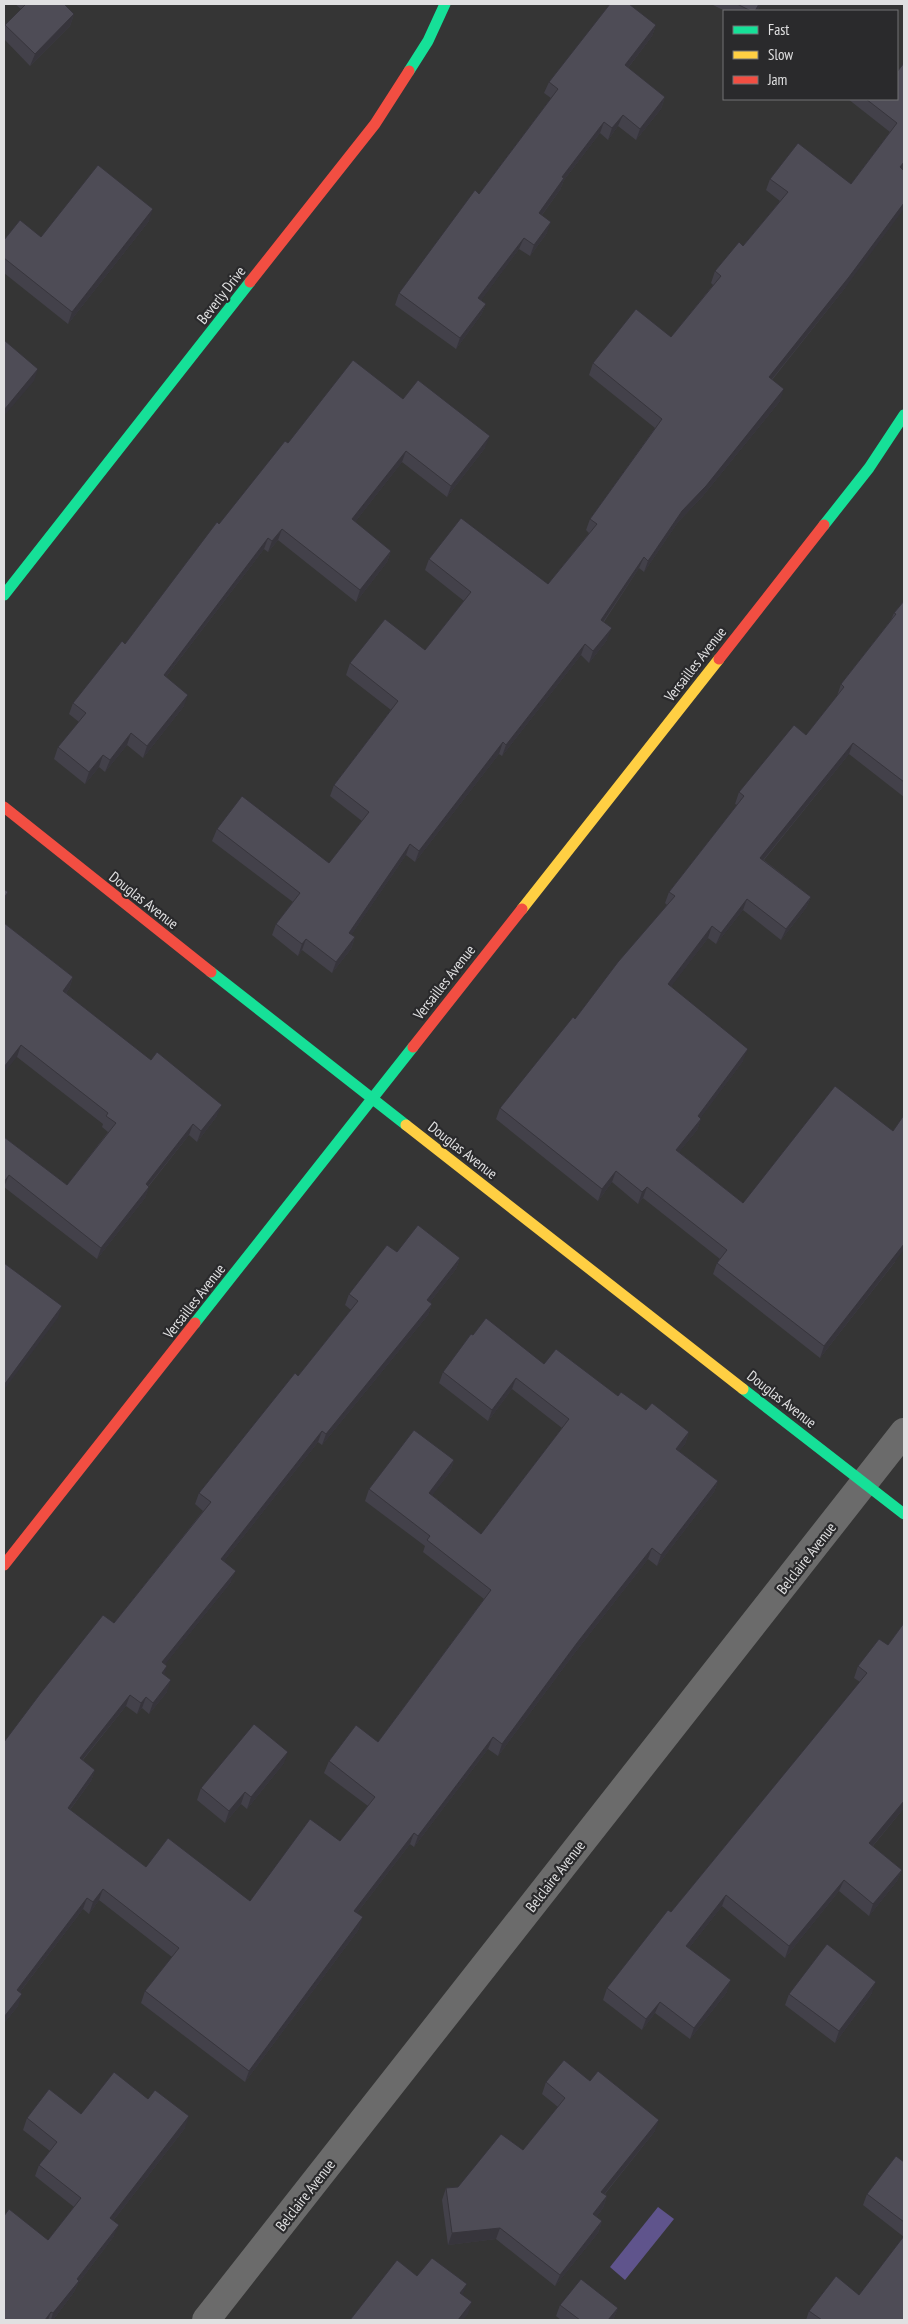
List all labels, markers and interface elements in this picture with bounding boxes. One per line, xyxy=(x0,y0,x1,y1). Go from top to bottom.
legend xyxy=(723,10,898,100)
text: Fast xyxy=(768,20,789,39)
text: Slow xyxy=(768,45,793,64)
text: Jam xyxy=(767,70,787,89)
street label: Beverly Drive xyxy=(192,262,250,328)
street label: Versailles Avenue xyxy=(659,623,730,706)
street label: Douglas Avenue xyxy=(106,867,182,933)
street label: Versailles Avenue xyxy=(408,941,479,1024)
street label: Douglas Avenue xyxy=(425,1117,501,1183)
street label: Versailles Avenue xyxy=(158,1260,229,1343)
street label: Douglas Avenue xyxy=(744,1366,820,1432)
street label: Belclaire Avenue xyxy=(772,1518,840,1598)
street label: Belclaire Avenue xyxy=(521,1836,589,1916)
street label: Belclaire Avenue xyxy=(271,2155,339,2235)

